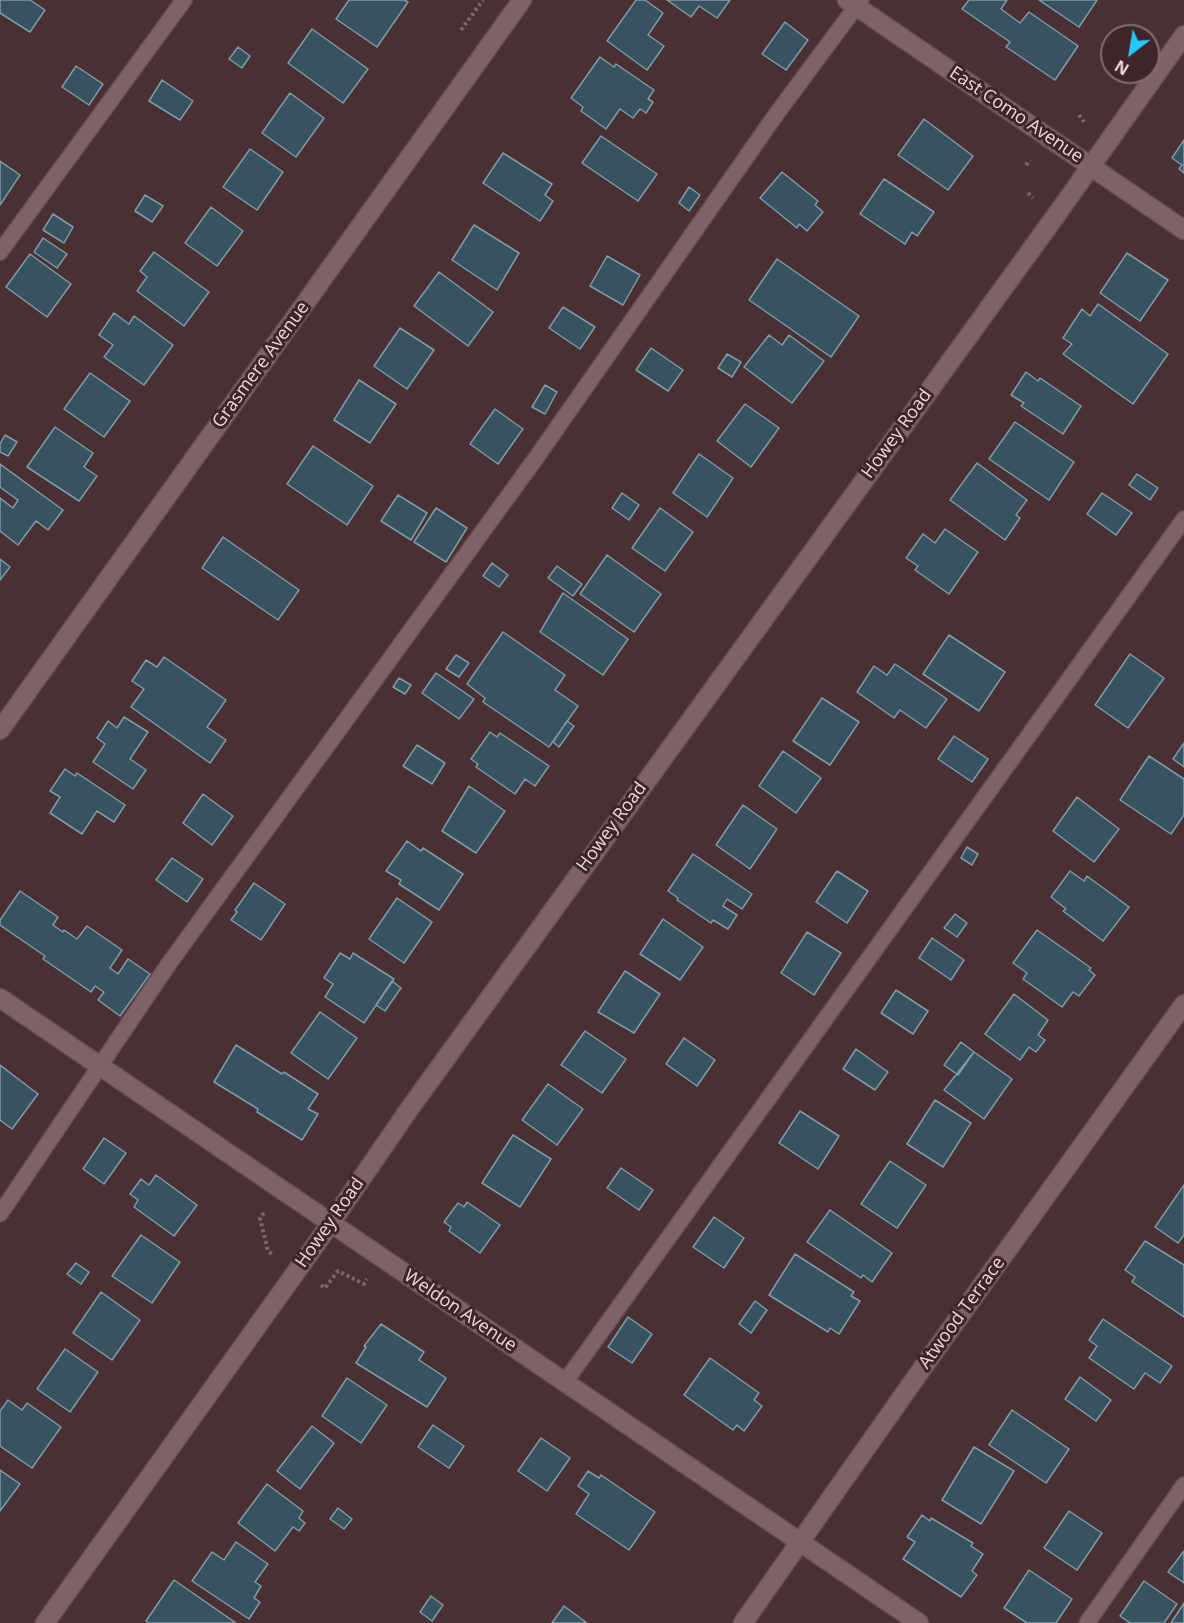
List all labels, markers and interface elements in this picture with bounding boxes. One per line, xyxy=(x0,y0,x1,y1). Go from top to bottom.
north arrow xyxy=(1100,24,1160,84)
text: N xyxy=(1111,55,1133,80)
street label: East Como Avenue xyxy=(945,62,1087,168)
street label: Grasmere Avenue xyxy=(208,298,314,432)
street label: Howey Road xyxy=(857,385,937,483)
street label: Howey Road xyxy=(572,778,652,876)
street label: Howey Road xyxy=(291,1174,369,1272)
street label: Atwood Terrace xyxy=(914,1253,1010,1373)
street label: Weldon Avenue xyxy=(399,1265,521,1357)

